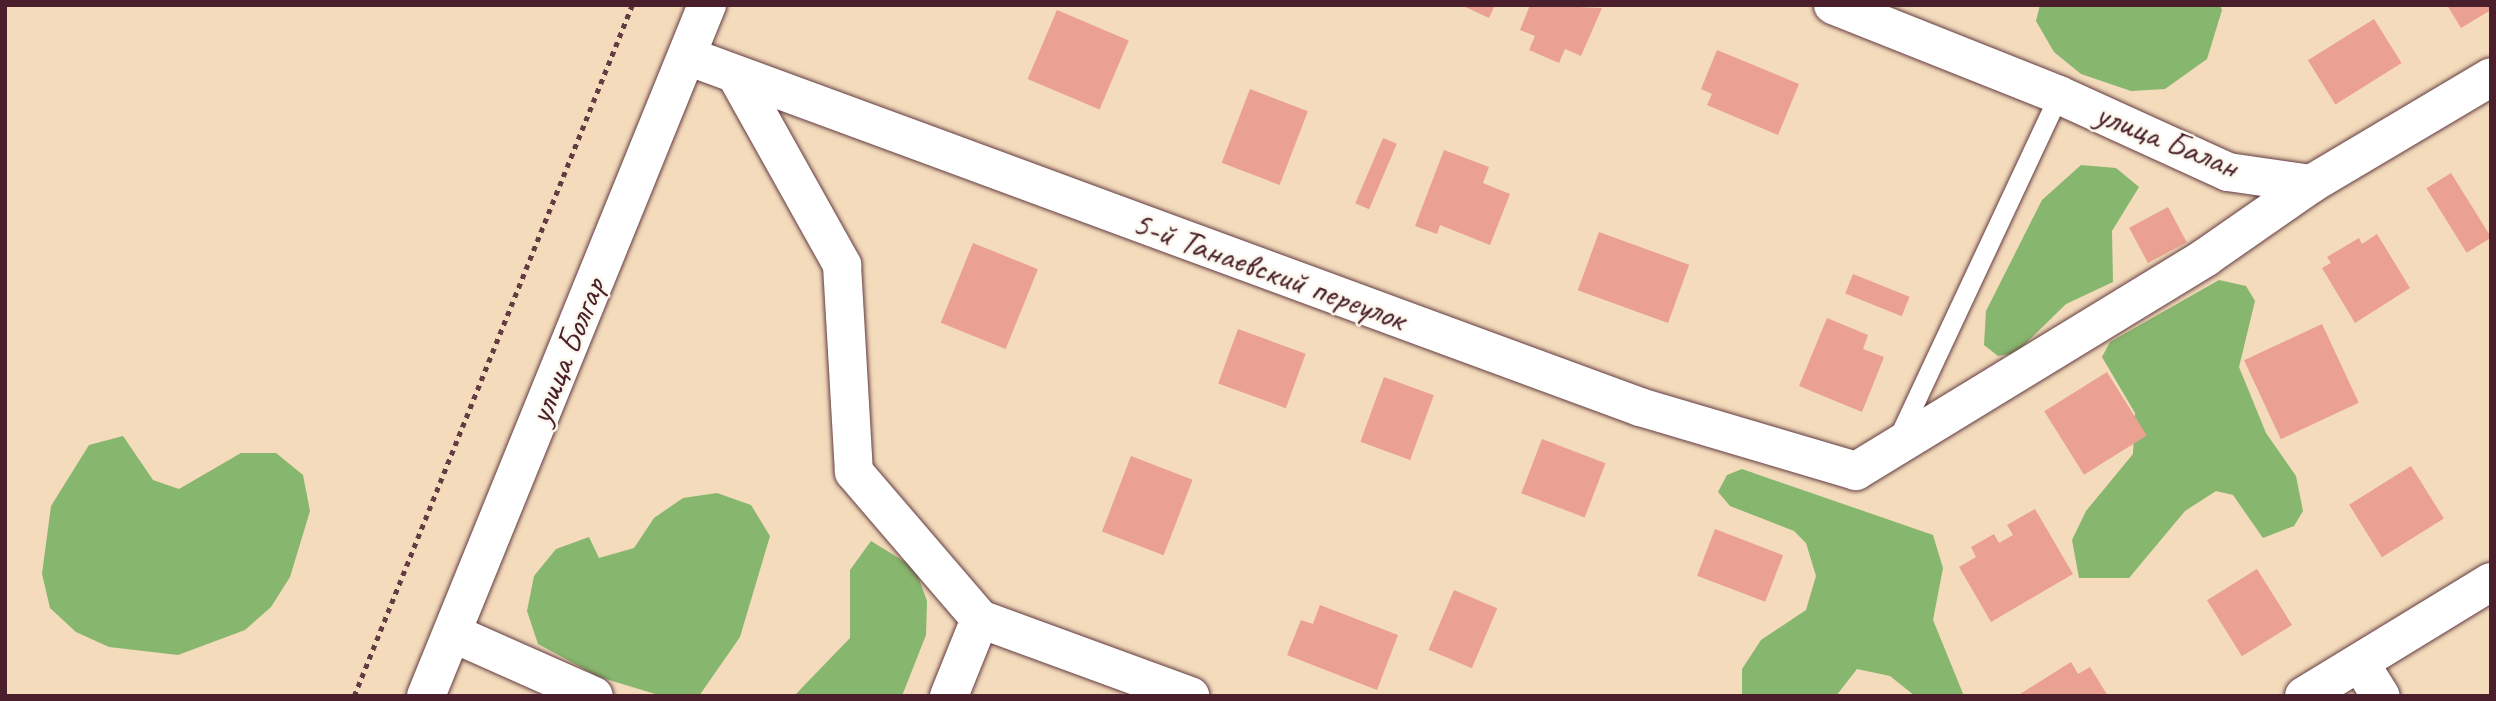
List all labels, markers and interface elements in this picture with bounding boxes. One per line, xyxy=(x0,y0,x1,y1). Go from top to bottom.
street label: улица Балан xyxy=(2089,92,2245,188)
street label: 5-й Танаевский переулок xyxy=(1127,202,1411,340)
street label: улица Болгар xyxy=(519,271,615,431)

